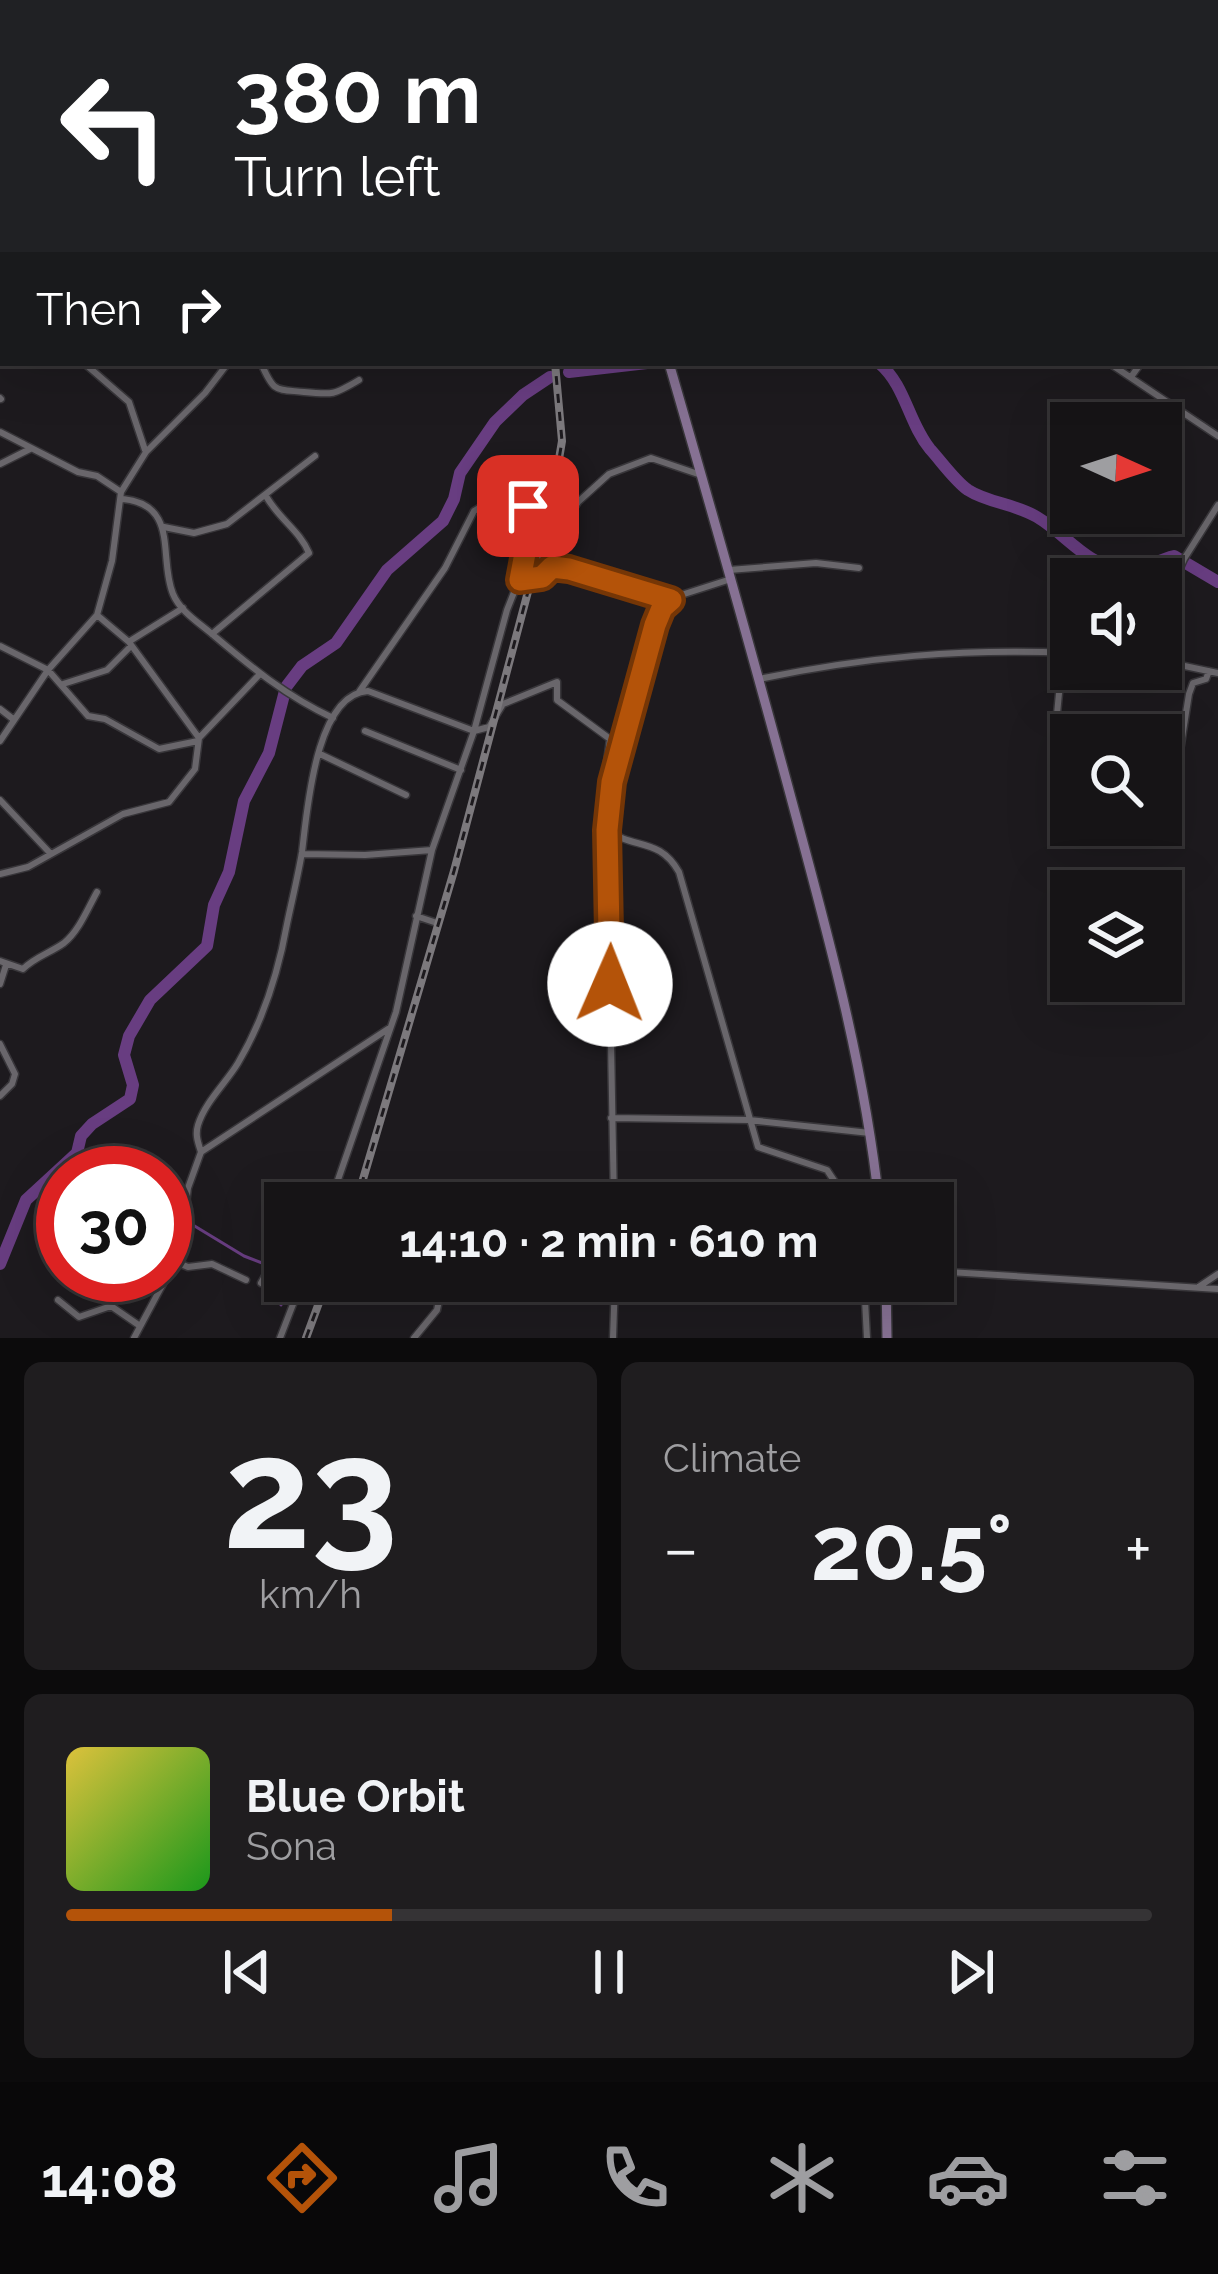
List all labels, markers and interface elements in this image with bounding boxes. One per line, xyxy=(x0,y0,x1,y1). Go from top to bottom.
text: 380 m xyxy=(234,44,482,143)
icon: left xyxy=(36,48,192,204)
text: Turn left xyxy=(234,145,441,209)
icon: right xyxy=(166,276,232,342)
text: Then xyxy=(36,283,142,336)
north arrow xyxy=(1050,402,1182,534)
map controls xyxy=(1050,402,1182,1002)
pin xyxy=(477,455,579,557)
icon: arrive xyxy=(495,473,561,539)
button: sound xyxy=(1050,558,1182,690)
button: search xyxy=(1050,714,1182,846)
button: layers xyxy=(1050,870,1182,1002)
position arrow xyxy=(547,921,673,1047)
speed limit sign: 30 xyxy=(36,1146,192,1302)
text: 14:10 · 2 min · 610 m xyxy=(400,1215,818,1268)
text: 23 xyxy=(223,1401,398,1585)
text: Climate xyxy=(663,1435,801,1481)
text: 20.5° xyxy=(811,1495,1012,1601)
text: − xyxy=(663,1510,699,1587)
text: + xyxy=(1125,1510,1152,1587)
text: km/h xyxy=(259,1571,362,1617)
text: Blue Orbit xyxy=(246,1770,465,1823)
text: Sona xyxy=(246,1823,337,1869)
icon: previous xyxy=(214,1939,280,2005)
icon: pause xyxy=(576,1939,642,2005)
icon: next xyxy=(938,1939,1004,2005)
icon: directions xyxy=(260,2136,344,2220)
icon: music xyxy=(427,2136,511,2220)
icon: phone xyxy=(593,2136,677,2220)
icon: climate xyxy=(760,2136,844,2220)
icon: car xyxy=(926,2136,1010,2220)
icon: filters xyxy=(1093,2136,1177,2220)
text: 14:08 xyxy=(41,2146,178,2210)

